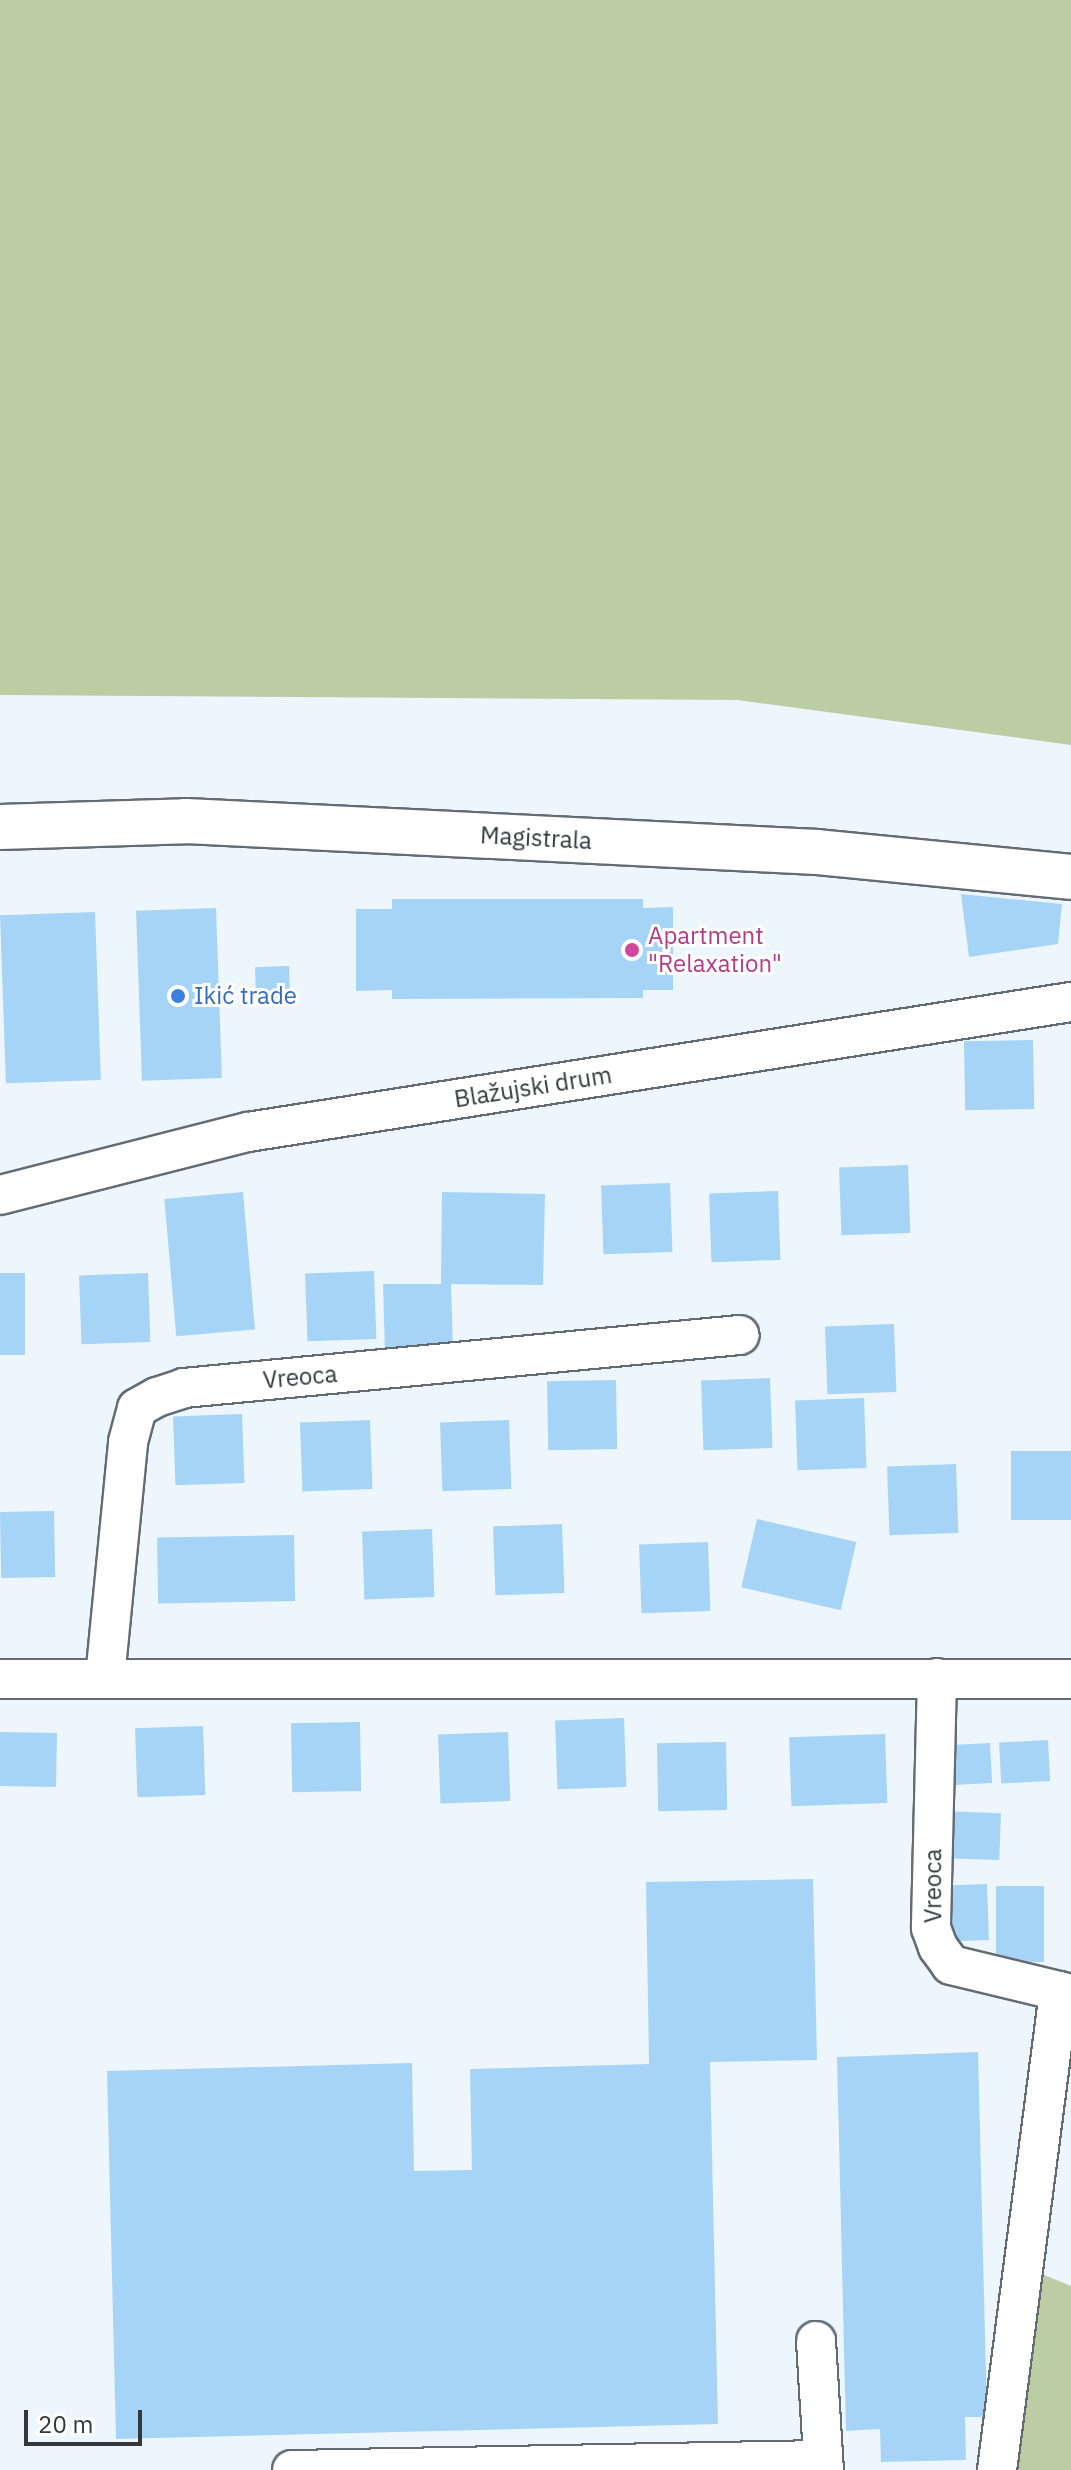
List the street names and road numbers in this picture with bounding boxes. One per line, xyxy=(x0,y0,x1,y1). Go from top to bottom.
street label: Magistrala xyxy=(479,821,593,855)
street label: Blažujski drum xyxy=(452,1060,614,1114)
street label: Vreoca xyxy=(262,1359,338,1395)
street label: Vreoca xyxy=(919,1849,947,1923)

